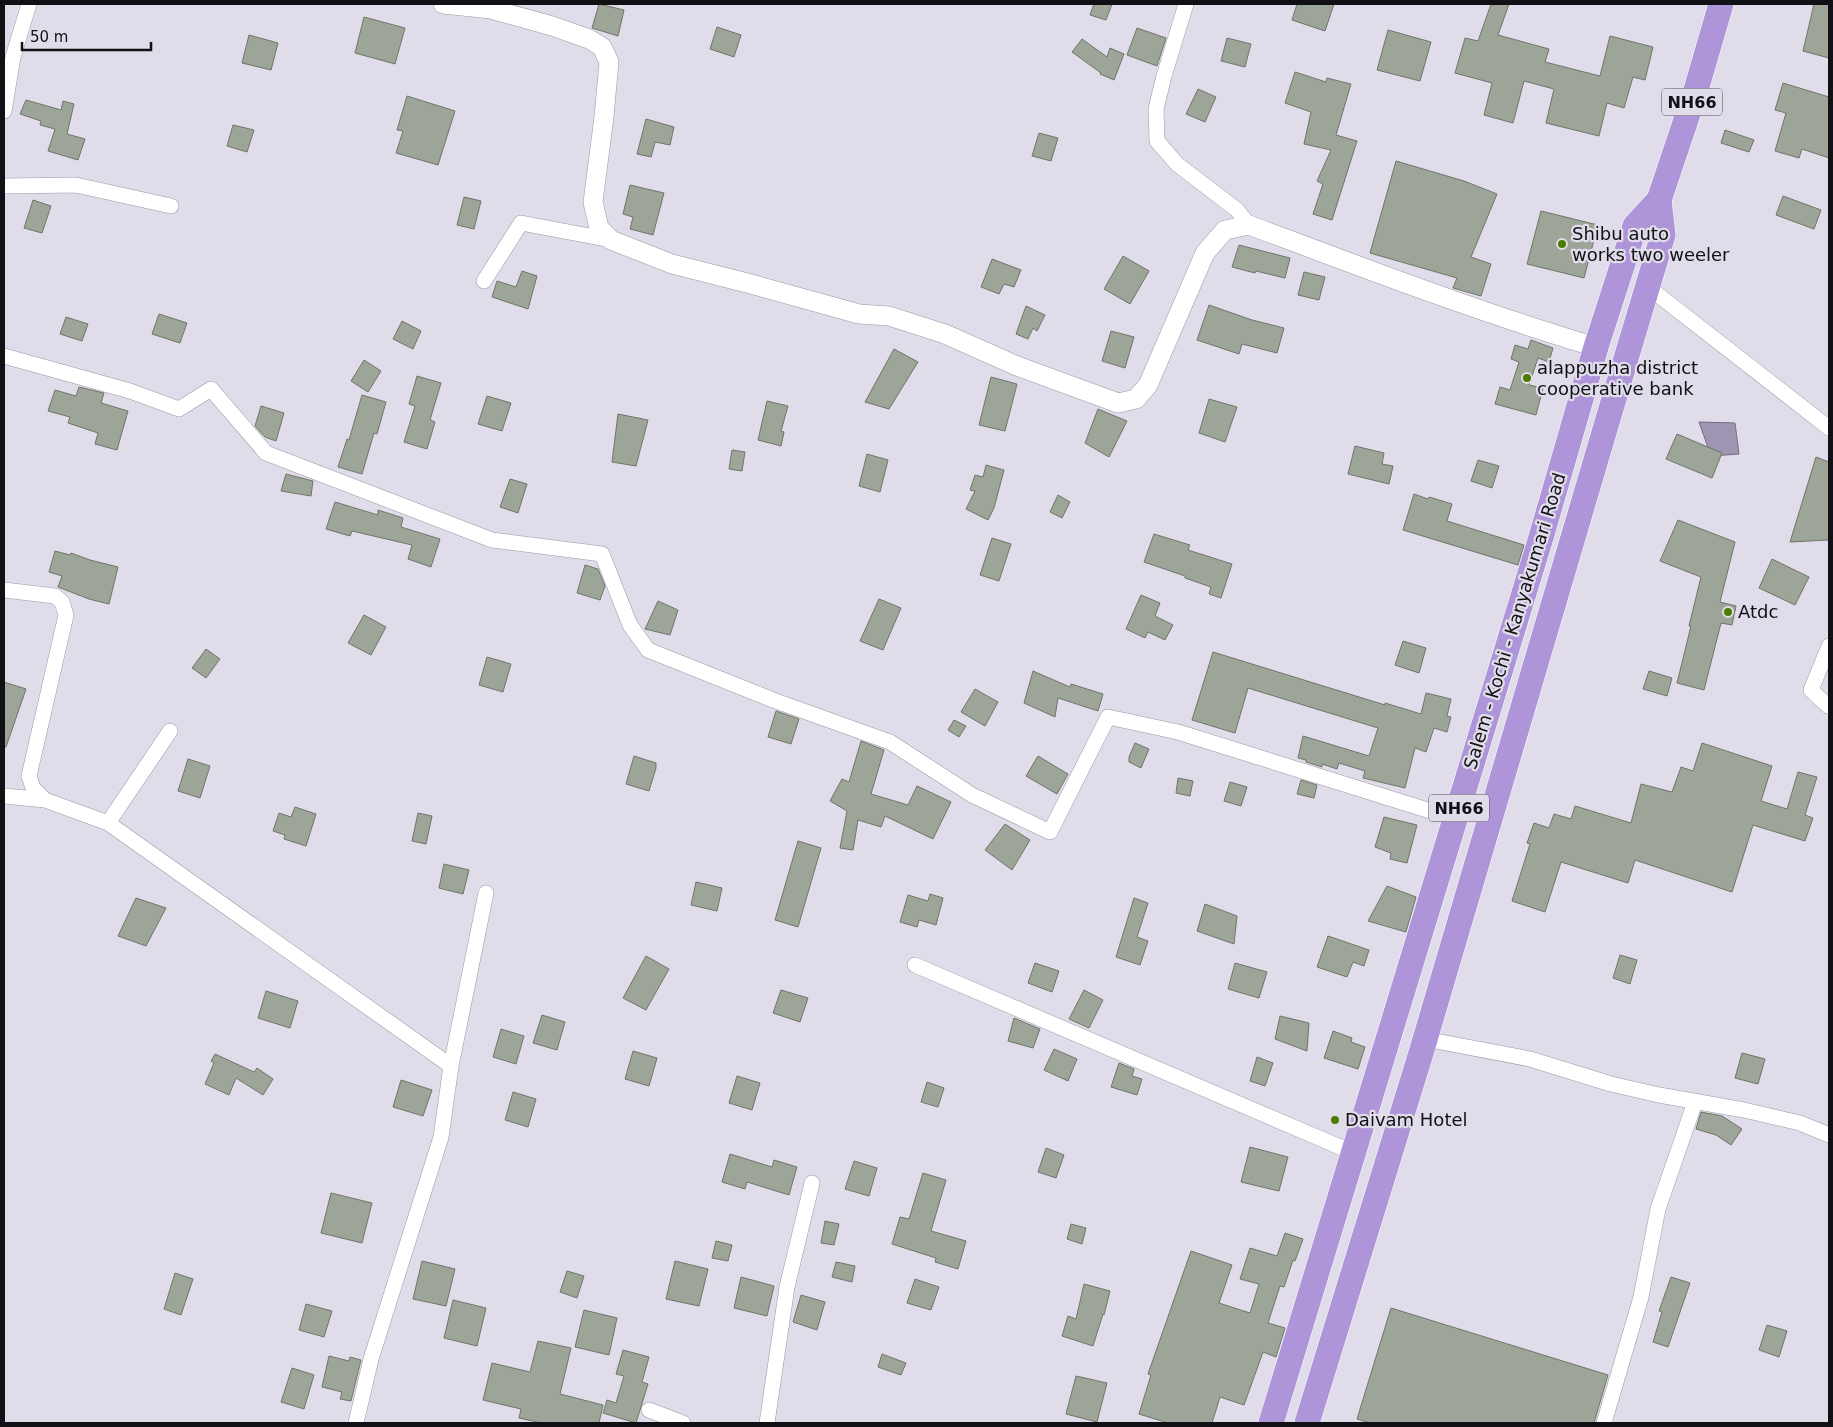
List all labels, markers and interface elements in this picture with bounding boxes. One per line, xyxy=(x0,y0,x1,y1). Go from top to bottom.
scale bar xyxy=(22,20,151,52)
text: 50 m xyxy=(30,28,68,46)
road number: NH66 xyxy=(1662,88,1722,115)
place label: Shibu auto works two weeler xyxy=(1572,223,1730,265)
marker: Shibu auto works two weeler xyxy=(1556,238,1568,250)
place label: alappuzha district cooperative bank xyxy=(1537,357,1698,399)
marker: alappuzha district cooperative bank xyxy=(1521,372,1533,384)
street label: Salem - Kochi - Kanyakumari Road xyxy=(1459,470,1570,772)
place label: Atdc xyxy=(1738,601,1778,622)
marker: Atdc xyxy=(1722,606,1734,618)
road number: NH66 xyxy=(1429,794,1489,821)
place label: Daivam Hotel xyxy=(1345,1109,1468,1130)
marker: Daivam Hotel xyxy=(1329,1114,1341,1126)

